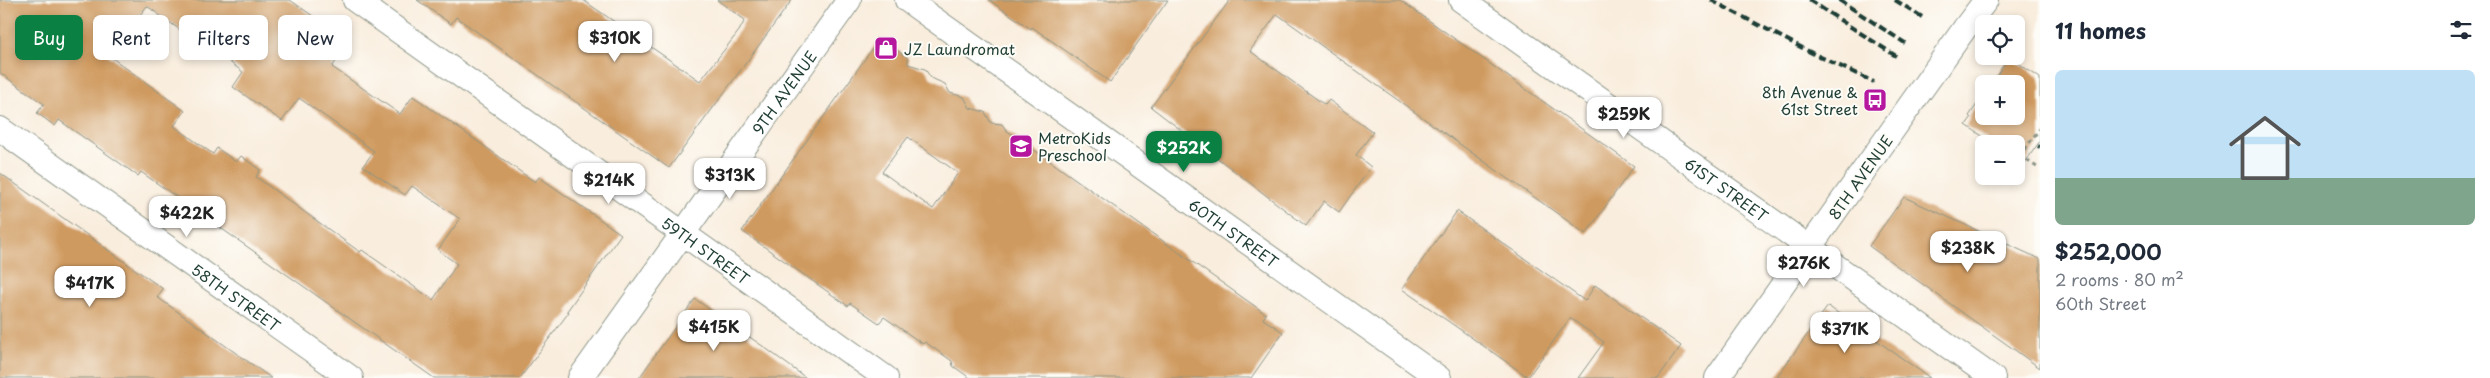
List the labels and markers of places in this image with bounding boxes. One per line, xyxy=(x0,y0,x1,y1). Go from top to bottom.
pin: $310K xyxy=(580,20,650,63)
shop icon: JZ Laundromat xyxy=(873,35,899,61)
place label: JZ Laundromat xyxy=(904,37,1015,60)
place label: 8th Avenue & 61st Street xyxy=(1762,80,1858,120)
bus stop icon: 8th Avenue & 61st Street xyxy=(1862,87,1888,113)
pin: $259K xyxy=(1589,96,1659,139)
place label: MetroKids Preschool xyxy=(1038,126,1111,166)
pin: $252K xyxy=(1149,130,1219,173)
school or university icon: MetroKids Preschool xyxy=(1008,133,1034,159)
pin: $313K xyxy=(695,158,765,200)
pin: $214K xyxy=(574,162,644,205)
pin: $422K xyxy=(152,196,222,238)
pin: $238K xyxy=(1933,230,2003,273)
pin: $276K xyxy=(1769,246,1839,288)
pin: $417K xyxy=(55,266,125,308)
pin: $415K xyxy=(679,310,749,352)
pin: $371K xyxy=(1810,312,1880,354)

